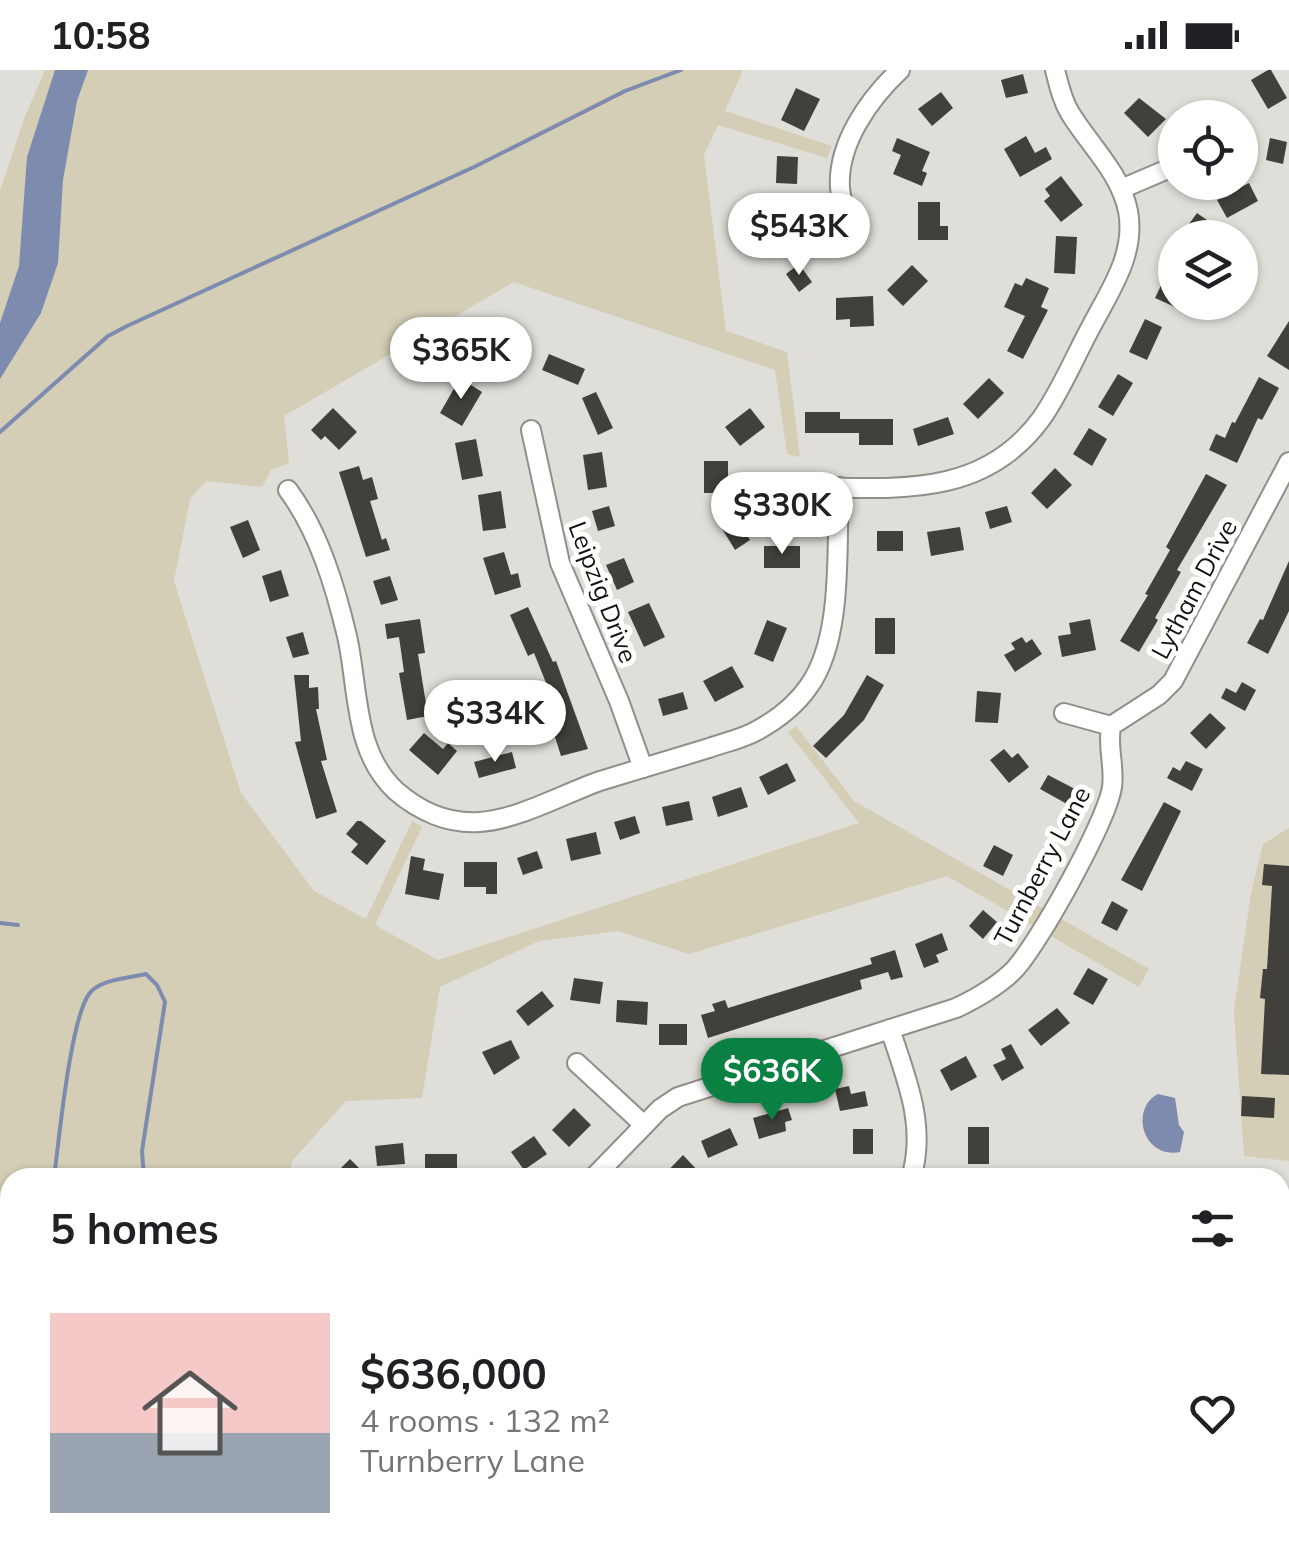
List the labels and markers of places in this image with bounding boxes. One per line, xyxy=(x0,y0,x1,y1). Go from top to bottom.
pin: $543K xyxy=(729,193,869,278)
pin: $365K xyxy=(391,317,531,402)
pin: $330K xyxy=(712,472,852,557)
pin: $334K xyxy=(425,680,565,765)
pin: $636K xyxy=(702,1038,842,1123)

